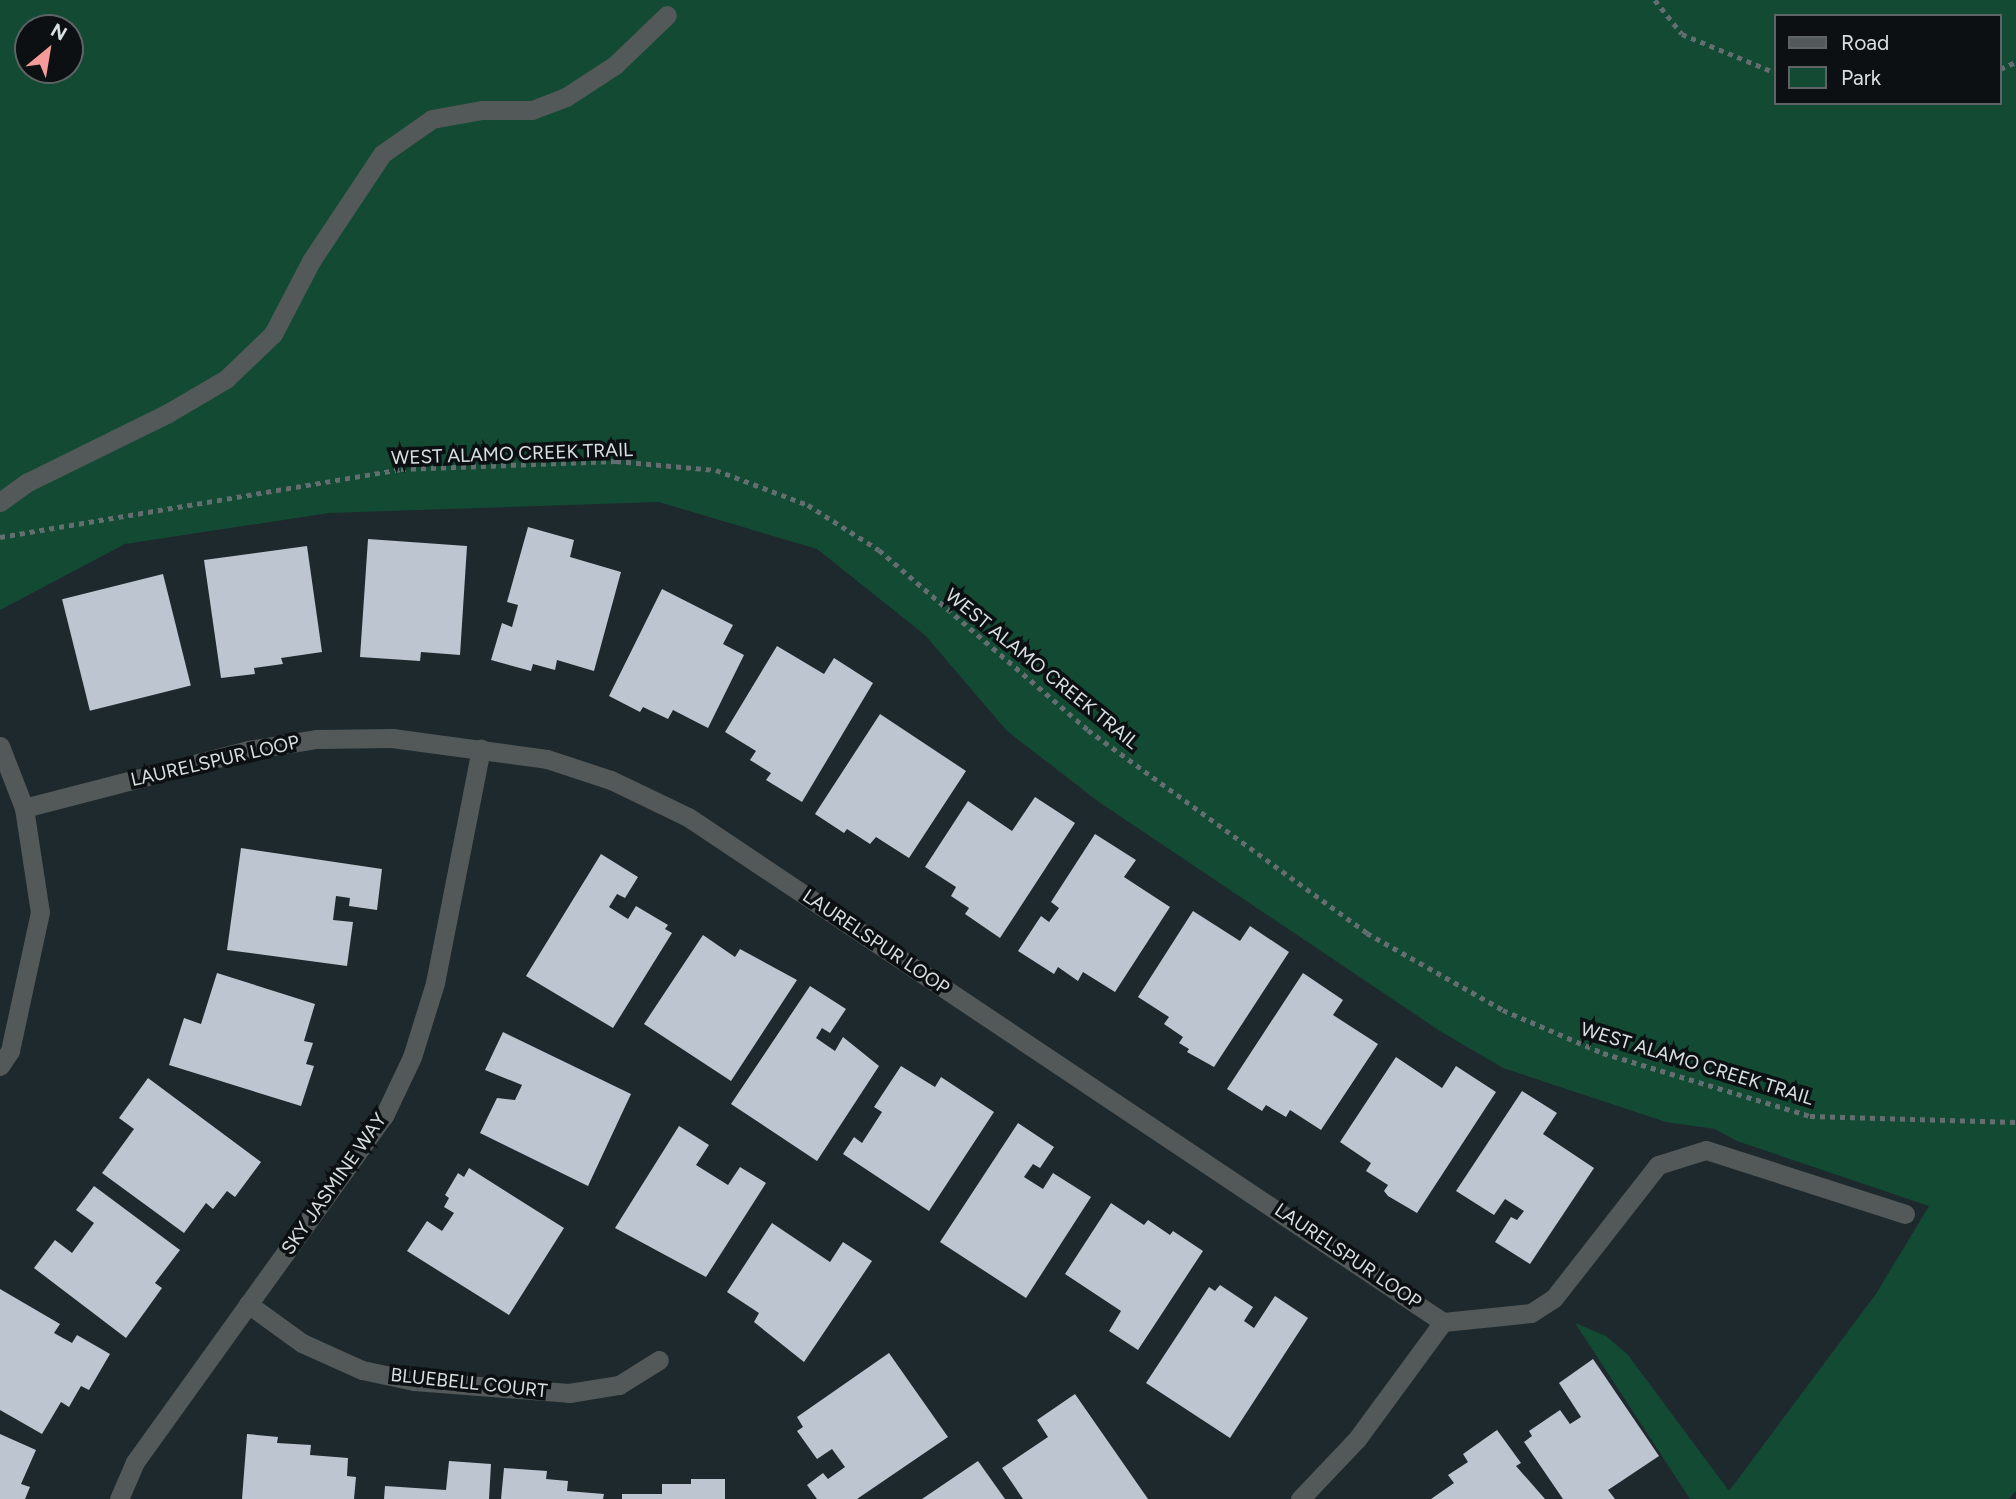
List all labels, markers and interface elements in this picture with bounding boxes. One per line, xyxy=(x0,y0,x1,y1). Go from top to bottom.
north arrow xyxy=(14,14,84,84)
legend xyxy=(1774,14,2002,105)
text: N xyxy=(47,18,71,46)
text: Road xyxy=(1841,30,1889,55)
text: Park xyxy=(1841,65,1881,90)
street label: WEST ALAMO CREEK TRAIL xyxy=(391,438,633,470)
street label: WEST ALAMO CREEK TRAIL xyxy=(941,584,1143,754)
street label: LAURELSPUR LOOP xyxy=(129,731,301,791)
street label: LAURELSPUR LOOP xyxy=(798,884,954,1000)
street label: WEST ALAMO CREEK TRAIL xyxy=(1578,1018,1816,1110)
street label: SKY JASMINE WAY xyxy=(277,1109,391,1259)
street label: LAURELSPUR LOOP xyxy=(1270,1198,1426,1314)
street label: BLUEBELL COURT xyxy=(389,1363,549,1403)

